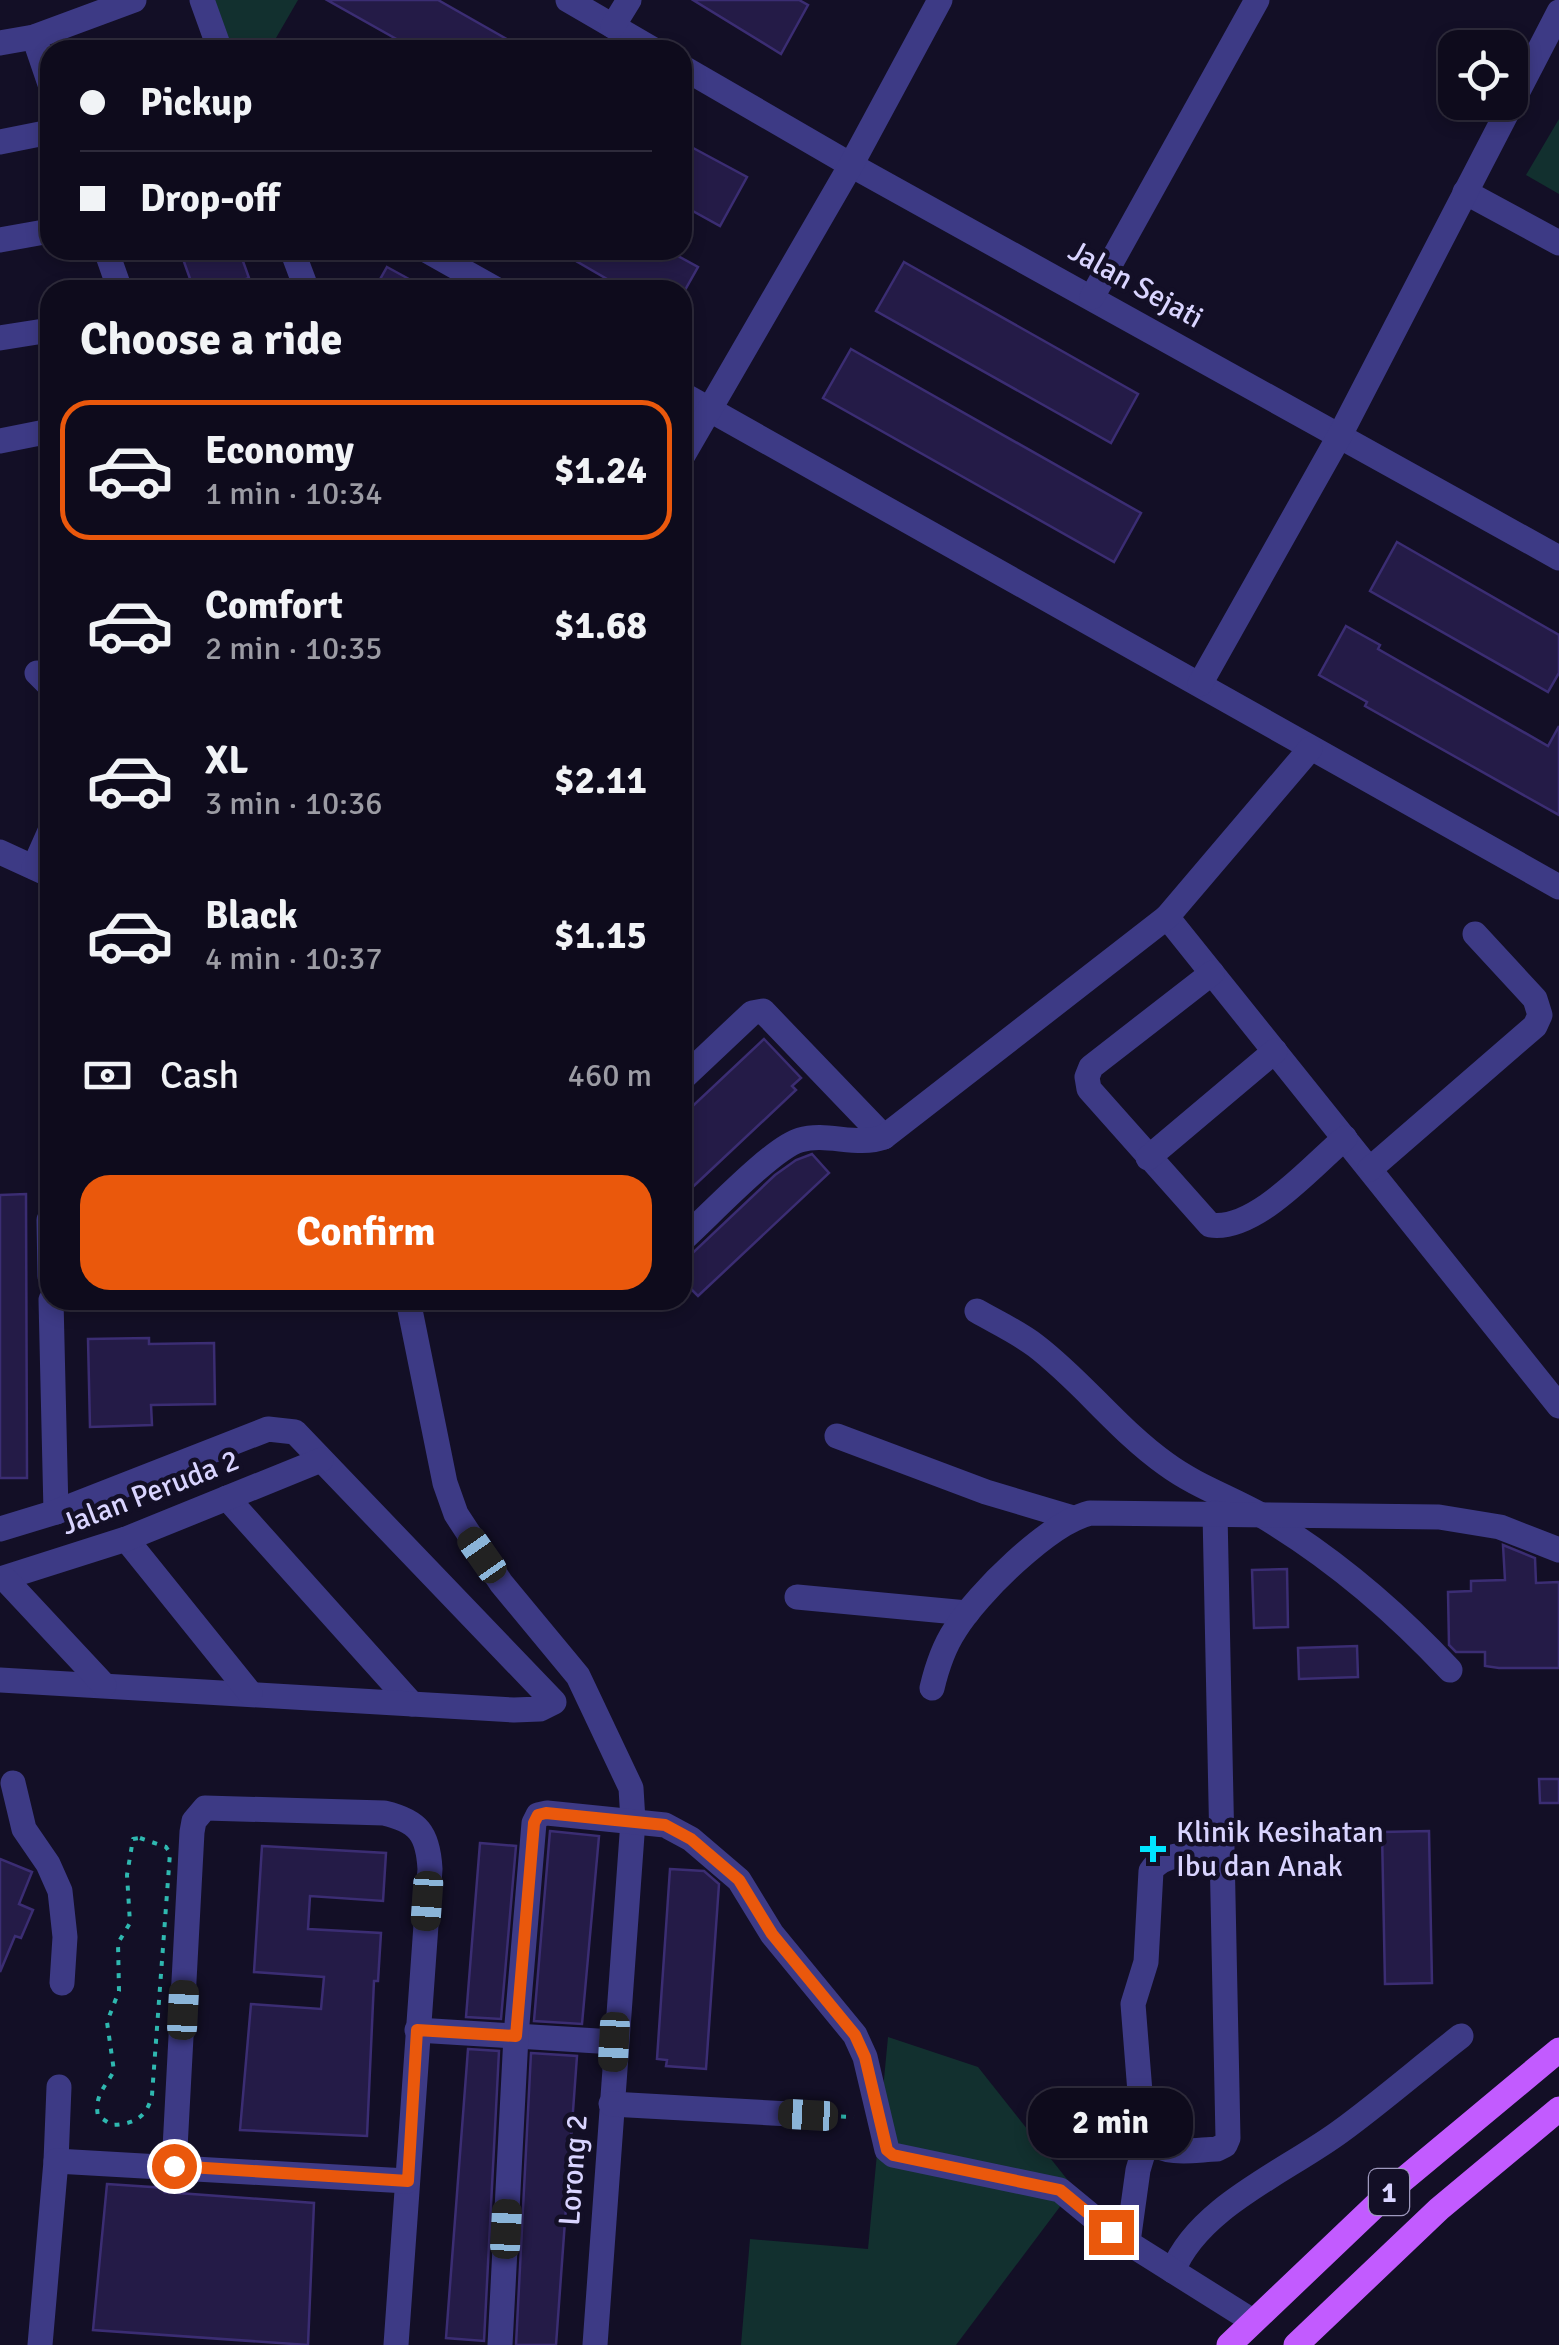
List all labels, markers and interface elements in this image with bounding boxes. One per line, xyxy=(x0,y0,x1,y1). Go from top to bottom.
map controls xyxy=(1438,30,1528,120)
button: locate xyxy=(1438,30,1528,120)
text: Pickup xyxy=(140,79,252,126)
text: Drop-off xyxy=(140,175,280,222)
street label: Jalan Sejati xyxy=(1062,232,1210,337)
text: Choose a ride xyxy=(80,312,343,367)
icon: car xyxy=(85,425,175,515)
text: Economy xyxy=(205,427,354,474)
text: $1.24 xyxy=(554,447,647,494)
text: 1 min · 10:34 xyxy=(205,474,383,513)
icon: car xyxy=(85,580,175,670)
text: Comfort xyxy=(205,582,343,629)
text: $1.68 xyxy=(554,602,647,649)
text: 2 min · 10:35 xyxy=(205,629,383,668)
icon: car xyxy=(85,735,175,825)
text: XL xyxy=(205,737,248,784)
text: $2.11 xyxy=(554,757,647,804)
text: 3 min · 10:36 xyxy=(205,784,383,823)
icon: car xyxy=(85,890,175,980)
text: Black xyxy=(205,892,298,939)
text: $1.15 xyxy=(554,912,647,959)
text: 4 min · 10:37 xyxy=(205,939,383,978)
icon: cash xyxy=(80,1048,135,1103)
text: Cash xyxy=(160,1052,239,1099)
text: 460 m xyxy=(568,1056,652,1095)
button: Confirm xyxy=(80,1175,652,1290)
street label: Jalan Peruda 2 xyxy=(56,1442,244,1543)
car xyxy=(453,1522,511,1588)
place label: Klinik Kesihatan Ibu dan Anak xyxy=(1176,1814,1384,1885)
marker: Klinik Kesihatan Ibu dan Anak xyxy=(1140,1836,1166,1862)
car xyxy=(410,1870,444,1932)
car xyxy=(166,1979,200,2041)
car xyxy=(597,2011,631,2073)
callout: 2 min xyxy=(1028,2087,1194,2157)
car xyxy=(777,2098,839,2132)
text: 2 min xyxy=(1072,2103,1149,2142)
street label: Lorong 2 xyxy=(551,2113,596,2227)
route start xyxy=(152,2144,197,2189)
road number: 1 xyxy=(1369,2169,1409,2215)
car xyxy=(489,2198,523,2260)
route end xyxy=(1089,2210,1134,2255)

